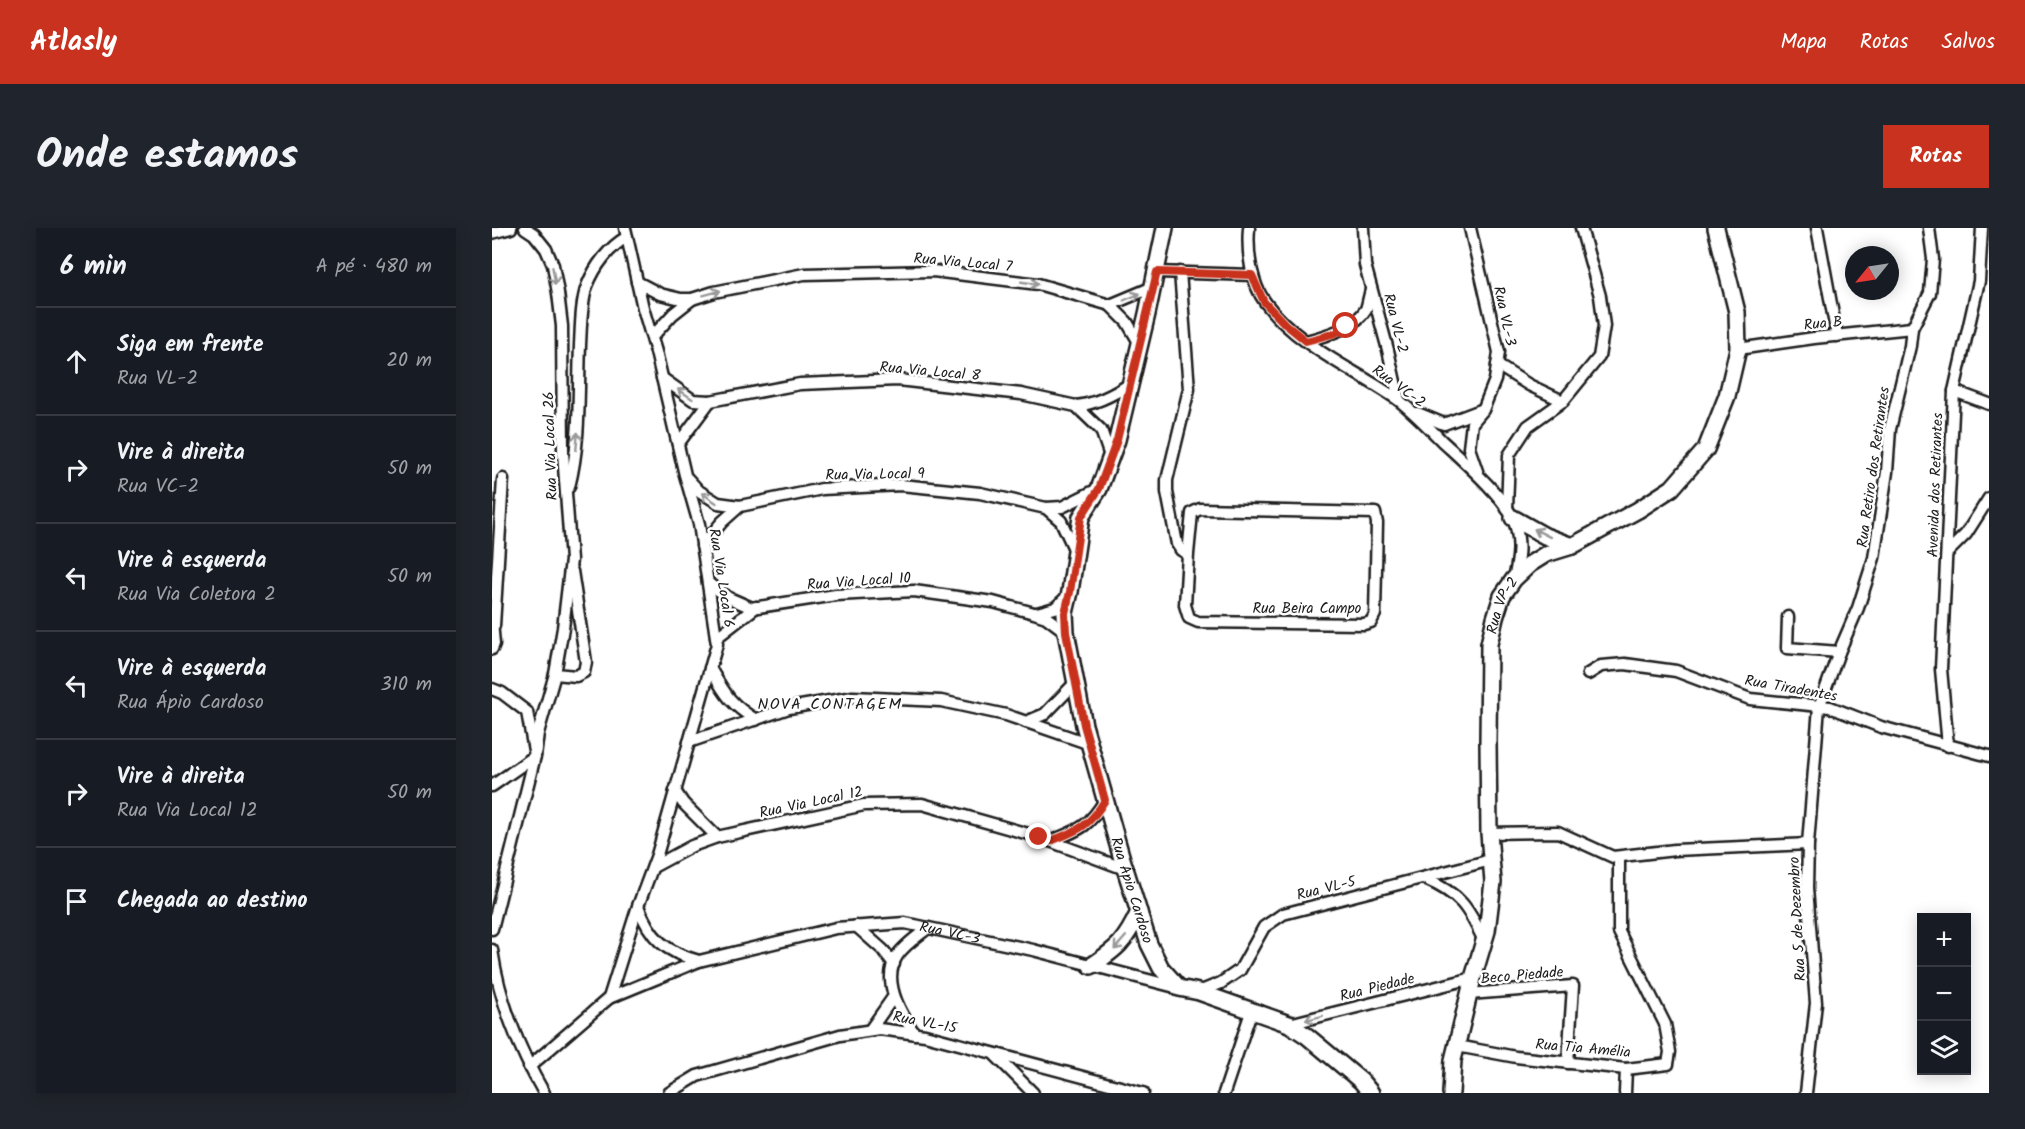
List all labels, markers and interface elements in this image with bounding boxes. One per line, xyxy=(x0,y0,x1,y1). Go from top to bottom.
text: Atlasly xyxy=(30,20,117,65)
text: Mapa xyxy=(1781,26,1827,59)
text: Rotas xyxy=(1860,26,1909,59)
text: Salvos xyxy=(1942,26,1995,59)
text: Onde estamos xyxy=(36,123,298,190)
button: Rotas xyxy=(1883,125,1989,188)
text: 6 min xyxy=(60,246,127,288)
north arrow xyxy=(1845,246,1899,300)
street label: Rua Via Local 7 xyxy=(913,247,1014,279)
text: A pé · 480 m xyxy=(316,251,432,283)
one-way arrow xyxy=(549,265,560,285)
one-way arrow xyxy=(1019,278,1039,289)
street label: Rua VL-3 xyxy=(1486,284,1522,349)
one-way arrow xyxy=(702,287,721,299)
one-way arrow xyxy=(1123,291,1141,302)
street label: Rua VL-2 xyxy=(1376,291,1414,356)
street label: Rua B xyxy=(1803,310,1844,338)
route start xyxy=(1332,312,1358,338)
text: Siga em frente xyxy=(117,328,263,363)
icon: ahead xyxy=(60,345,93,378)
text: 20 m xyxy=(386,345,432,377)
street label: Rua Via Local 8 xyxy=(879,356,982,388)
street label: Rua VC-2 xyxy=(1366,359,1430,415)
text: Rua VL-2 xyxy=(117,363,198,395)
street label: Rua Retiro dos Retirantes xyxy=(1851,385,1897,549)
one-way arrow xyxy=(677,388,693,400)
street label: Rua Via Local 26 xyxy=(537,391,565,501)
street label: Avenida dos Retirantes xyxy=(1921,412,1951,558)
one-way arrow xyxy=(572,432,583,452)
text: Vire à direita xyxy=(117,436,245,471)
icon: right xyxy=(60,453,93,486)
text: 50 m xyxy=(387,453,432,485)
street label: Rua Via Local 9 xyxy=(825,462,926,488)
text: Rua VC-2 xyxy=(117,471,199,503)
one-way arrow xyxy=(701,491,718,503)
street label: Rua Via Local 6 xyxy=(701,527,741,630)
one-way arrow xyxy=(1533,527,1551,539)
text: Vire à esquerda xyxy=(117,544,266,579)
icon: left xyxy=(60,561,93,594)
text: 50 m xyxy=(387,561,432,593)
street label: Rua Via Local 10 xyxy=(806,566,912,598)
street label: Rua VP-2 xyxy=(1481,572,1525,637)
text: Rua Via Coletora 2 xyxy=(117,579,276,611)
street label: Rua Beira Campo xyxy=(1253,597,1362,621)
text: Vire à esquerda xyxy=(117,652,266,687)
icon: left xyxy=(60,669,93,702)
text: 310 m xyxy=(380,669,432,701)
street label: Rua Tiradentes xyxy=(1743,669,1840,709)
text: Rua Ápio Cardoso xyxy=(117,687,264,719)
district label: NOVA CONTAGEM xyxy=(757,692,903,717)
text: Vire à direita xyxy=(117,760,245,795)
icon: right xyxy=(60,777,93,810)
text: 50 m xyxy=(387,777,432,809)
street label: Rua Via Local 12 xyxy=(757,780,865,826)
text: Rua Via Local 12 xyxy=(117,795,258,827)
route end xyxy=(1025,823,1051,849)
street label: Rua Ápio Cardoso xyxy=(1103,834,1159,947)
street label: Rua 5 de Dezembro xyxy=(1783,856,1813,982)
street label: Rua VL-5 xyxy=(1294,870,1359,908)
text: Chegada ao destino xyxy=(117,884,308,919)
icon: arrive xyxy=(60,885,93,918)
map controls xyxy=(1917,913,1971,1075)
button: + xyxy=(1917,913,1971,967)
street label: Rua VC-3 xyxy=(917,915,983,952)
one-way arrow xyxy=(1113,935,1127,950)
street label: Beco Piedade xyxy=(1480,960,1565,992)
street label: Rua Piedade xyxy=(1337,967,1417,1009)
button: − xyxy=(1917,967,1971,1021)
street label: Rua VL-15 xyxy=(891,1005,960,1041)
one-way arrow xyxy=(1305,1013,1324,1025)
button: layers xyxy=(1917,1021,1971,1075)
street label: Rua Tia Amélia xyxy=(1534,1033,1632,1065)

